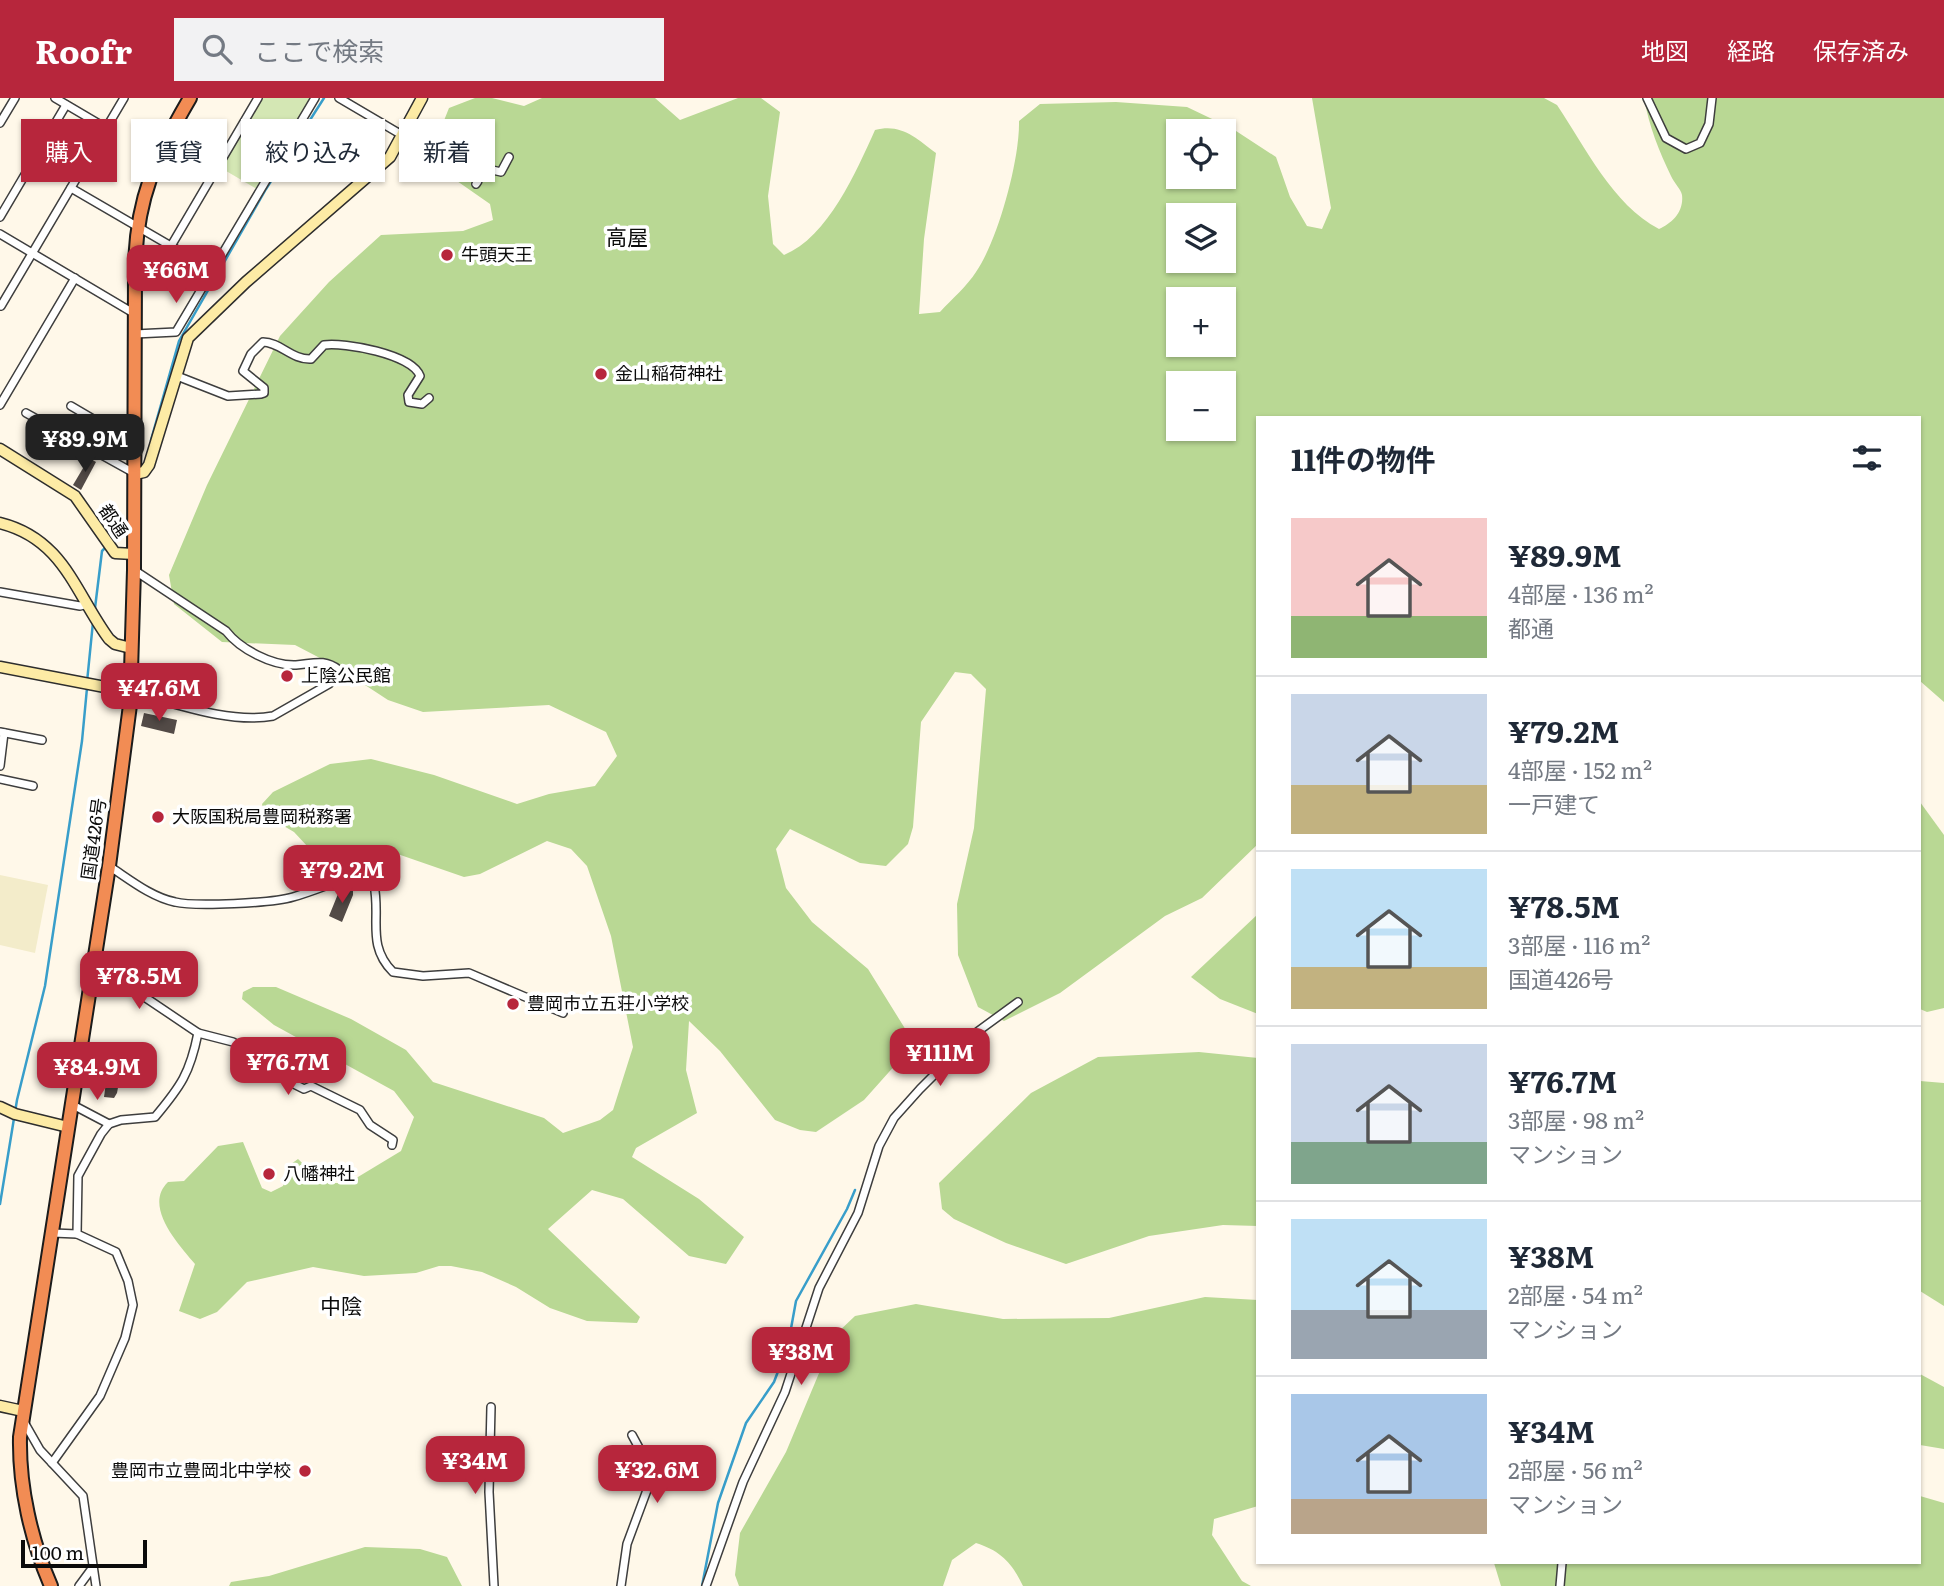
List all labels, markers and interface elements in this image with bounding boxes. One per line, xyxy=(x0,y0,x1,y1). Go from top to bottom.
search box xyxy=(174,18,664,81)
text: Roofr xyxy=(35,25,132,74)
icon: search xyxy=(198,30,236,68)
text: ここで検索 xyxy=(254,30,384,69)
text: 地図 xyxy=(1641,32,1689,67)
text: 経路 xyxy=(1727,32,1775,67)
text: 保存済み xyxy=(1813,32,1909,67)
chip: 購入 xyxy=(21,119,117,182)
chip: 賃貸 xyxy=(131,119,227,182)
chip: 絞り込み xyxy=(241,119,385,182)
chip: 新着 xyxy=(399,119,495,182)
map controls xyxy=(1166,119,1236,441)
button: locate xyxy=(1166,119,1236,189)
button: layers xyxy=(1166,203,1236,273)
district label: 高屋 xyxy=(606,220,648,251)
place label: 牛頭天王 xyxy=(461,240,533,267)
pin: ¥66M xyxy=(135,246,217,305)
marker: 牛頭天王 xyxy=(439,247,455,263)
text: ¥66M xyxy=(143,251,209,285)
button: + xyxy=(1166,287,1236,357)
place label: 金山稲荷神社 xyxy=(615,359,723,386)
marker: 金山稲荷神社 xyxy=(593,366,609,382)
button: − xyxy=(1166,371,1236,441)
pin: ¥89.9M xyxy=(28,414,142,474)
text: ¥89.9M xyxy=(41,420,129,454)
text: 11件の物件 xyxy=(1291,436,1436,480)
icon: filters xyxy=(1848,439,1886,477)
street label: 都通 xyxy=(93,498,136,543)
text: ¥89.9M xyxy=(1508,532,1622,576)
icon: home xyxy=(1347,546,1431,630)
text: 4部屋 · 136 m² xyxy=(1508,576,1654,610)
text: 都通 xyxy=(1508,610,1554,644)
place label: 上陰公民館 xyxy=(301,661,391,688)
pin: ¥47.6M xyxy=(102,664,216,723)
marker: 上陰公民館 xyxy=(279,668,295,684)
text: ¥47.6M xyxy=(117,669,201,703)
text: ¥79.2M xyxy=(1508,708,1619,752)
icon: home xyxy=(1347,722,1431,806)
text: 4部屋 · 152 m² xyxy=(1508,752,1652,786)
text: 一戸建て xyxy=(1508,786,1600,820)
street label: 国道426号 xyxy=(73,796,112,882)
place label: 大阪国税局豊岡税務署 xyxy=(172,802,352,829)
marker: 大阪国税局豊岡税務署 xyxy=(150,809,166,825)
pin: ¥79.2M xyxy=(285,846,399,905)
text: ¥79.2M xyxy=(299,851,385,885)
text: ¥78.5M xyxy=(1508,883,1620,927)
icon: home xyxy=(1347,897,1431,981)
text: 3部屋 · 116 m² xyxy=(1508,927,1650,961)
pin: ¥78.5M xyxy=(82,951,196,1011)
text: ¥78.5M xyxy=(96,957,182,991)
text: 国道426号 xyxy=(1508,961,1614,995)
place label: 豊岡市立五荘小学校 xyxy=(527,989,689,1016)
marker: 豊岡市立五荘小学校 xyxy=(505,996,521,1012)
pin: ¥111M xyxy=(891,1028,989,1088)
text: ¥111M xyxy=(906,1034,974,1068)
pin: ¥76.7M xyxy=(231,1038,345,1097)
pin: ¥84.9M xyxy=(40,1042,154,1102)
text: ¥76.7M xyxy=(246,1043,330,1077)
text: ¥84.9M xyxy=(53,1048,141,1082)
text: ¥76.7M xyxy=(1508,1058,1617,1102)
icon: home xyxy=(1347,1072,1431,1156)
text: 3部屋 · 98 m² xyxy=(1508,1102,1644,1136)
text: マンション xyxy=(1508,1136,1623,1170)
place label: 八幡神社 xyxy=(283,1159,355,1186)
marker: 八幡神社 xyxy=(261,1166,277,1182)
text: ¥38M xyxy=(1508,1233,1594,1277)
icon: home xyxy=(1347,1247,1431,1331)
text: 2部屋 · 54 m² xyxy=(1508,1277,1643,1311)
district label: 中陰 xyxy=(320,1289,362,1320)
text: マンション xyxy=(1508,1311,1623,1345)
pin: ¥38M xyxy=(760,1328,842,1387)
text: ¥38M xyxy=(768,1333,834,1367)
text: ¥34M xyxy=(1508,1408,1595,1452)
icon: home xyxy=(1347,1422,1431,1506)
pin: ¥34M xyxy=(434,1436,516,1496)
text: ¥34M xyxy=(442,1442,508,1476)
pin: ¥32.6M xyxy=(600,1446,714,1505)
text: ¥32.6M xyxy=(614,1451,700,1485)
text: 2部屋 · 56 m² xyxy=(1508,1452,1643,1486)
place label: 豊岡市立豊岡北中学校 xyxy=(111,1456,291,1483)
marker: 豊岡市立豊岡北中学校 xyxy=(297,1463,313,1479)
text: マンション xyxy=(1508,1486,1623,1520)
scale bar xyxy=(21,1537,147,1569)
text: 100 m xyxy=(32,1538,84,1566)

